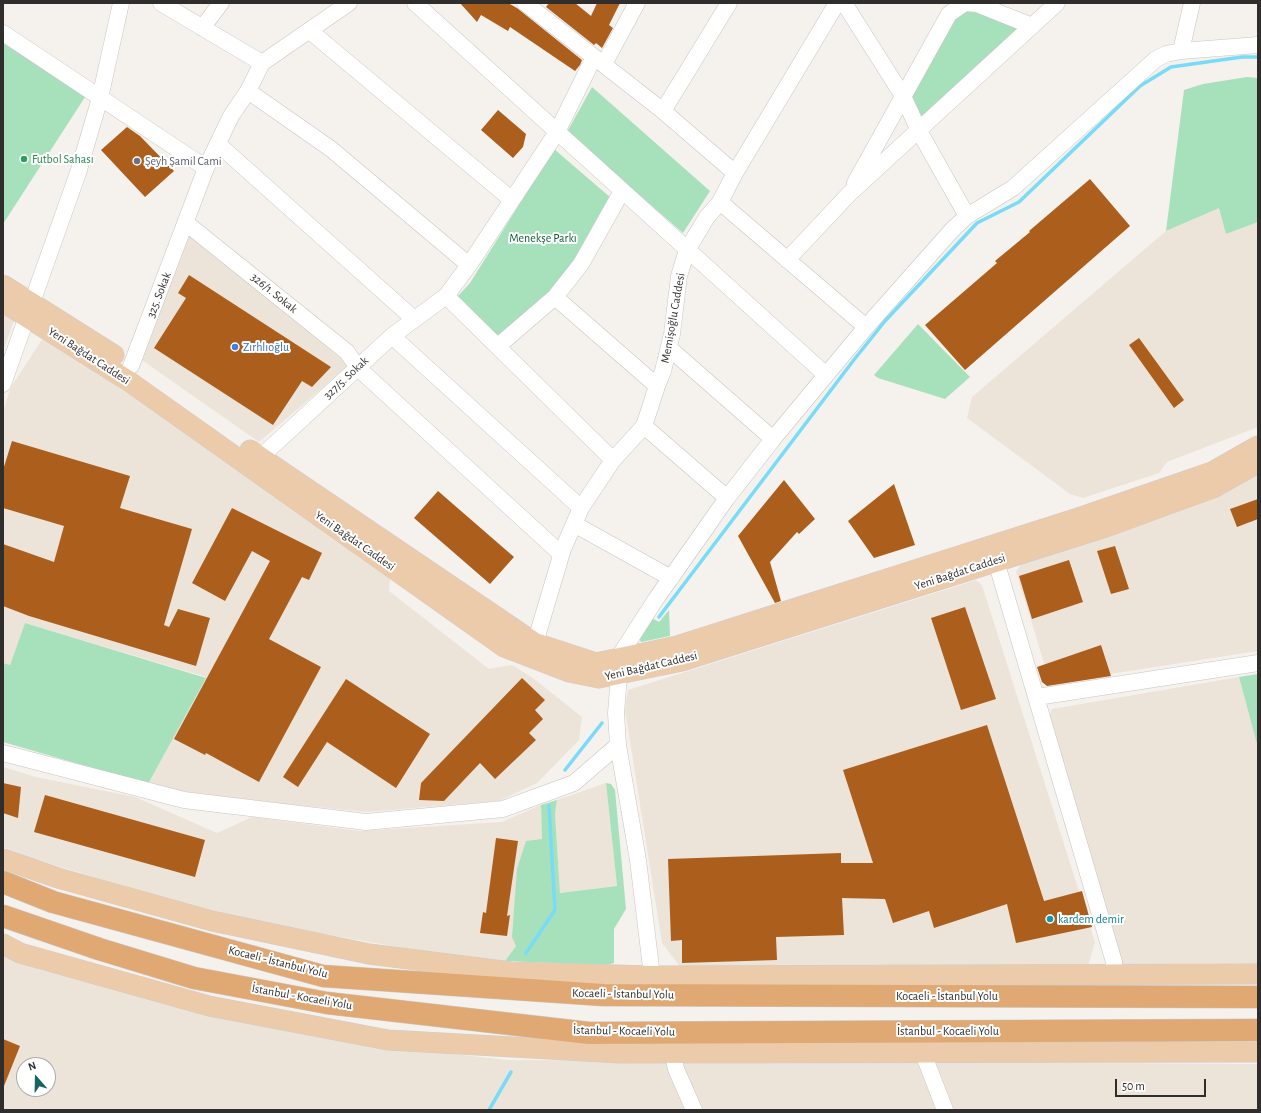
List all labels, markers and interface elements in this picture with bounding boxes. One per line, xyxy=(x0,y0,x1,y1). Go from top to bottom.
place label: Futbol Sahası xyxy=(32,152,94,166)
marker: Futbol Sahası xyxy=(19,154,29,164)
place label: Şeyh Şamil Cami xyxy=(145,154,222,168)
marker: Şeyh Şamil Cami xyxy=(132,156,142,166)
park label: Menekşe Parkı xyxy=(509,231,577,245)
street label: 325. Sokak xyxy=(144,270,174,320)
street label: 326/1. Sokak xyxy=(248,270,300,316)
street label: Memişoğlu Caddesi xyxy=(658,272,688,364)
street label: Yeni Bağdat Caddesi xyxy=(45,324,133,388)
place label: Zırhlıoğlu xyxy=(243,340,289,354)
marker: Zırhlıoğlu xyxy=(230,342,240,352)
street label: 327/5. Sokak xyxy=(321,354,371,402)
street label: Yeni Bağdat Caddesi xyxy=(312,508,398,574)
street label: Yeni Bağdat Caddesi xyxy=(913,551,1007,593)
street label: Yeni Bağdat Caddesi xyxy=(603,648,699,684)
place label: kardem demir xyxy=(1058,912,1124,926)
marker: kardem demir xyxy=(1045,914,1055,924)
street label: Kocaeli - İstanbul Yolu xyxy=(227,943,329,981)
street label: İstanbul - Kocaeli Yolu xyxy=(251,981,353,1013)
street label: Kocaeli - İstanbul Yolu xyxy=(572,986,674,1002)
street label: Kocaeli - İstanbul Yolu xyxy=(896,989,998,1003)
street label: İstanbul - Kocaeli Yolu xyxy=(573,1023,675,1039)
street label: İstanbul - Kocaeli Yolu xyxy=(897,1024,999,1038)
north arrow xyxy=(16,1057,56,1097)
text: N xyxy=(27,1060,38,1073)
scale bar xyxy=(1117,1071,1208,1097)
text: 50 m xyxy=(1122,1080,1145,1092)

